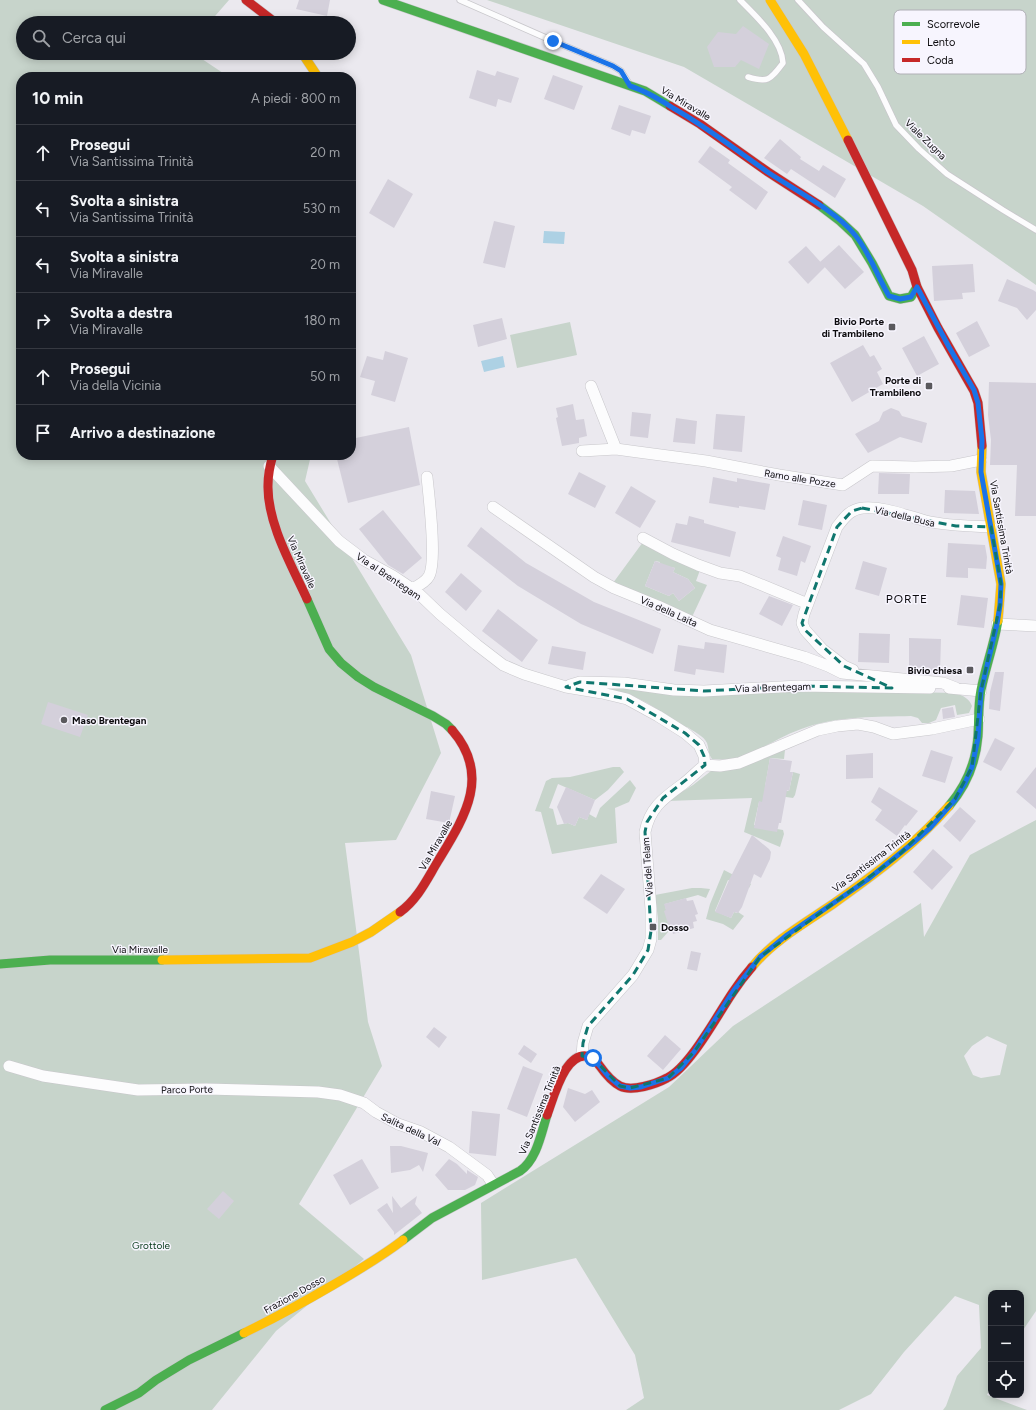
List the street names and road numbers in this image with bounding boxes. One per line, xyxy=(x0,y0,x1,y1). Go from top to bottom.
street label: Via Miravalle xyxy=(658,83,714,124)
street label: Viale Zugna xyxy=(902,116,949,162)
street label: Ramo alle Pozze xyxy=(763,466,837,491)
street label: Via Santissima Trinità xyxy=(987,479,1016,575)
street label: Via della Busa xyxy=(873,503,936,530)
street label: Via Miravalle xyxy=(284,534,319,591)
street label: Via al Brentegam xyxy=(354,550,424,603)
street label: Via della Laita xyxy=(638,593,700,630)
street label: Via al Brentegam xyxy=(735,680,811,695)
street label: Via Miravalle xyxy=(416,817,455,873)
street label: Via Santissima Trinità xyxy=(829,828,913,895)
street label: Via del Telam xyxy=(639,837,656,897)
street label: Via Miravalle xyxy=(112,943,169,956)
street label: Via Santissima Trinità xyxy=(516,1064,563,1157)
street label: Parco Porte xyxy=(161,1083,214,1096)
street label: Salita della Val xyxy=(379,1110,443,1149)
street label: Frazione Dosso xyxy=(261,1272,327,1317)

